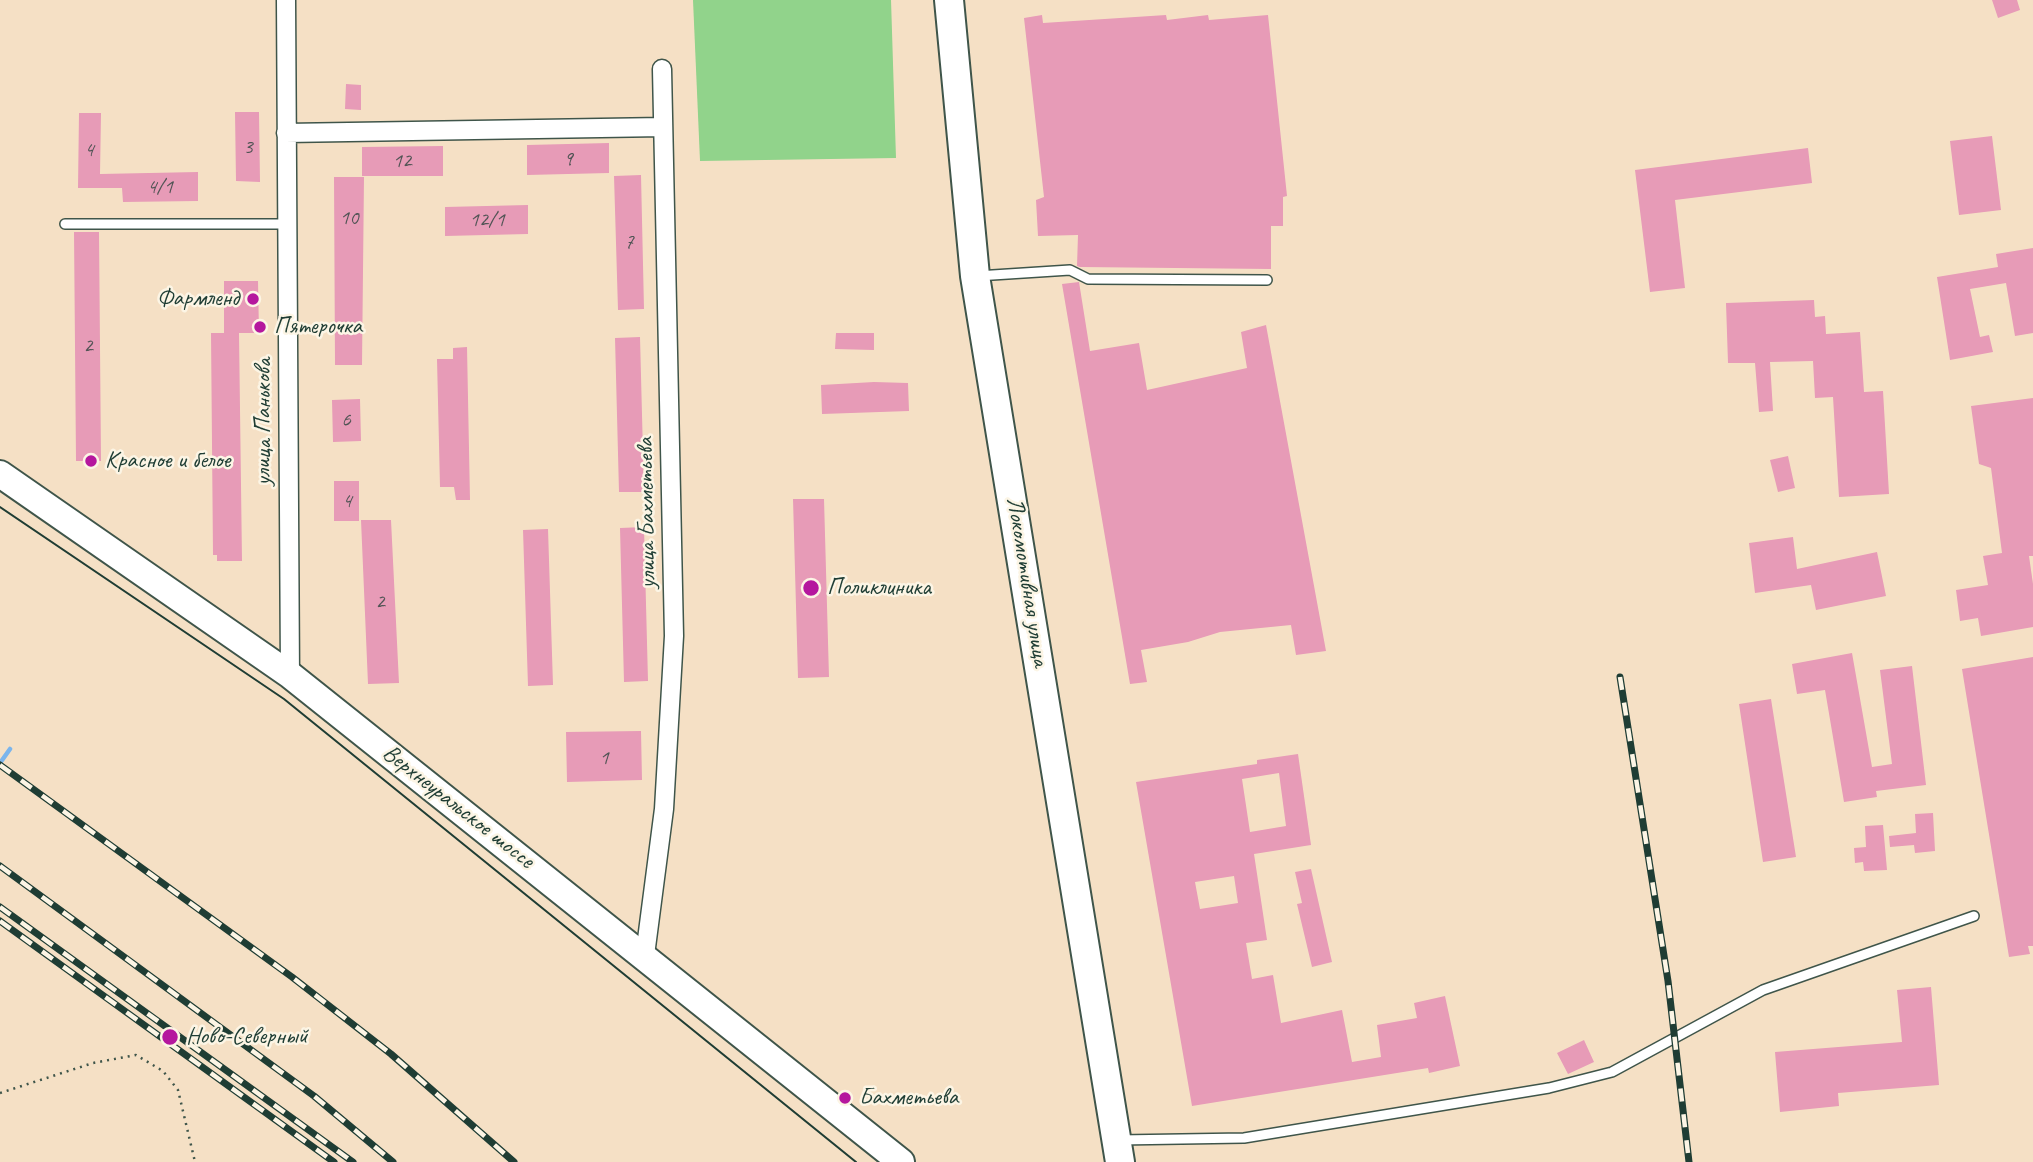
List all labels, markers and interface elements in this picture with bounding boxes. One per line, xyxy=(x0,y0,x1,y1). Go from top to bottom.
house number: 3 xyxy=(243,134,253,160)
house number: 4 xyxy=(84,137,94,163)
house number: 9 xyxy=(563,146,573,172)
house number: 12 xyxy=(393,148,411,174)
house number: 4/1 xyxy=(147,174,173,200)
house number: 10 xyxy=(340,205,358,231)
house number: 12/1 xyxy=(469,207,505,233)
house number: 7 xyxy=(624,229,634,255)
place label: Фармленд xyxy=(157,285,239,313)
marker: Фармленд xyxy=(245,291,261,307)
place label: Пятерочка xyxy=(274,313,362,341)
marker: Пятерочка xyxy=(252,319,268,335)
house number: 2 xyxy=(83,333,93,359)
street label: улица Панькова xyxy=(250,358,278,486)
house number: 6 xyxy=(341,407,351,433)
street label: улица Бахметьева xyxy=(631,437,663,589)
place label: Красное и белое xyxy=(105,447,230,475)
marker: Красное и белое xyxy=(83,453,99,469)
house number: 4 xyxy=(342,488,352,514)
street label: Локомотивная улица xyxy=(999,495,1055,669)
place label: Поликлиника xyxy=(827,574,931,602)
marker: Поликлиника xyxy=(801,578,821,598)
house number: 2 xyxy=(375,589,385,615)
street label: Верхнеуральское шоссе xyxy=(376,739,540,875)
house number: 1 xyxy=(599,745,609,771)
place label: Ново-Северный xyxy=(186,1023,308,1051)
marker: Ново-Северный xyxy=(160,1027,180,1047)
place label: Бахметьева xyxy=(859,1084,958,1112)
marker: Бахметьева xyxy=(837,1090,853,1106)

